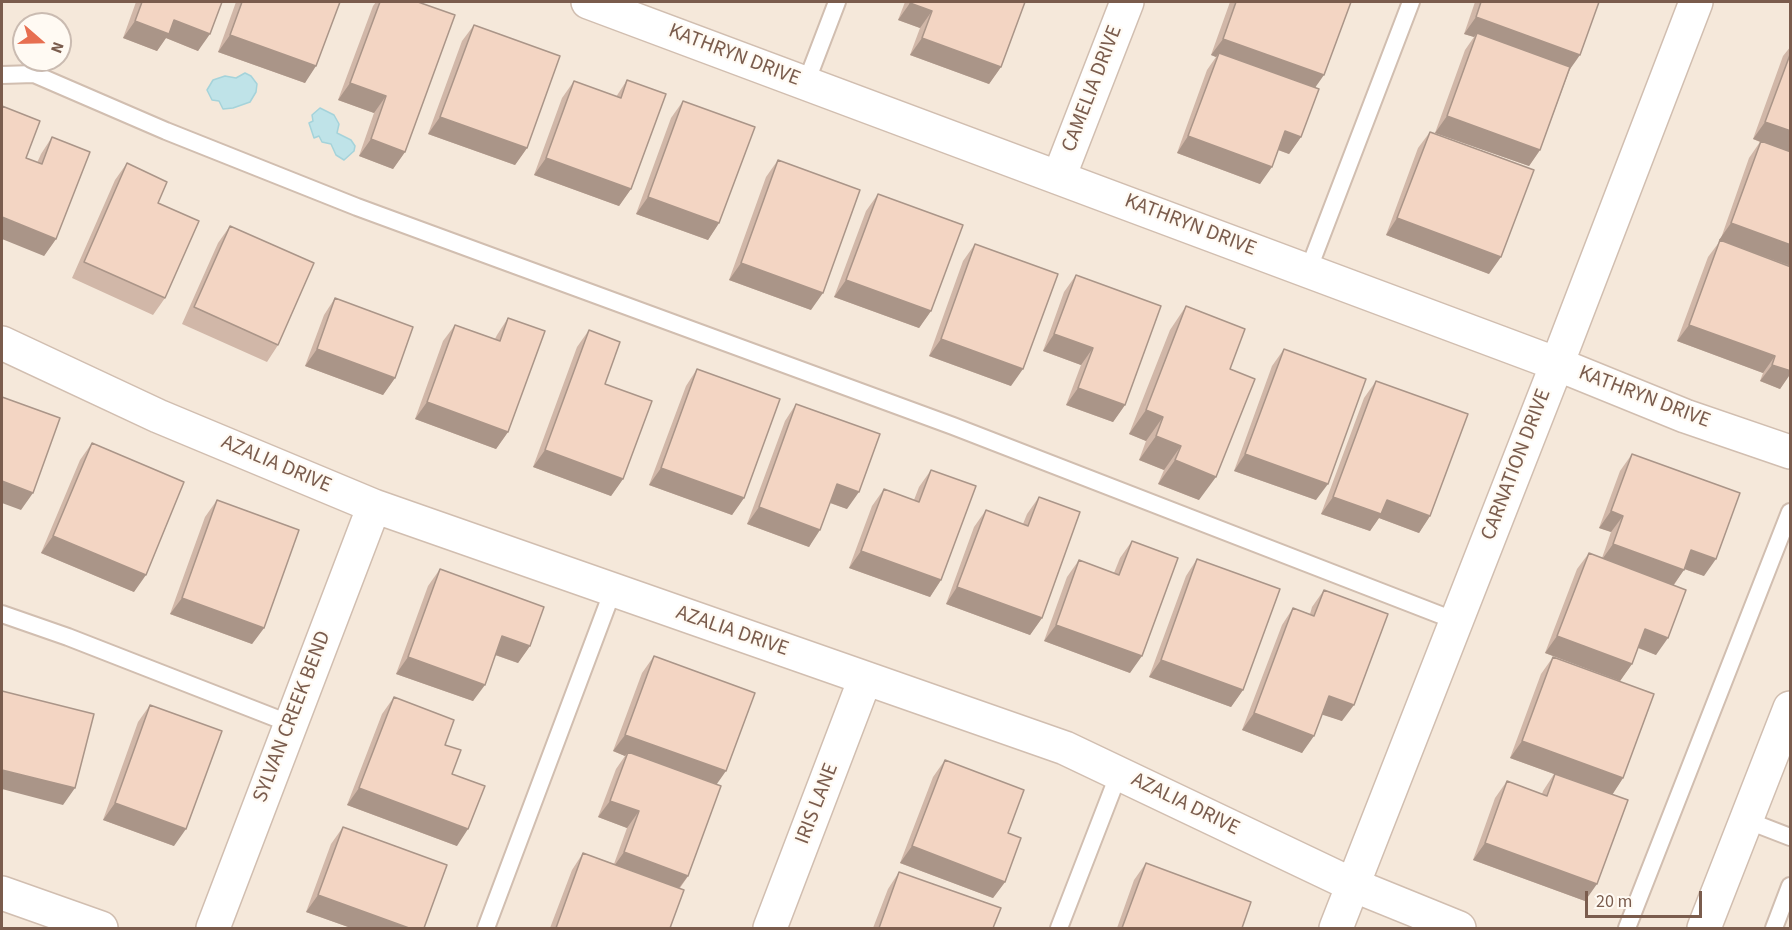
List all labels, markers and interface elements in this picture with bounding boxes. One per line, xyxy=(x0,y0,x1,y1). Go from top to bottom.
north arrow xyxy=(12,12,72,72)
street label: KATHRYN DRIVE xyxy=(665,19,803,93)
street label: CAMELIA DRIVE xyxy=(1057,22,1129,156)
text: N xyxy=(45,39,69,56)
street label: KATHRYN DRIVE xyxy=(1121,189,1259,263)
street label: KATHRYN DRIVE xyxy=(1575,361,1713,435)
street label: CARNATION DRIVE xyxy=(1477,386,1557,544)
street label: AZALIA DRIVE xyxy=(217,430,335,500)
street label: AZALIA DRIVE xyxy=(672,601,792,663)
street label: SYLVAN CREEK BEND xyxy=(249,628,337,806)
street label: IRIS LANE xyxy=(791,760,845,848)
street label: AZALIA DRIVE xyxy=(1127,768,1243,842)
scale bar xyxy=(1588,879,1705,917)
text: 20 m xyxy=(1596,889,1632,914)

